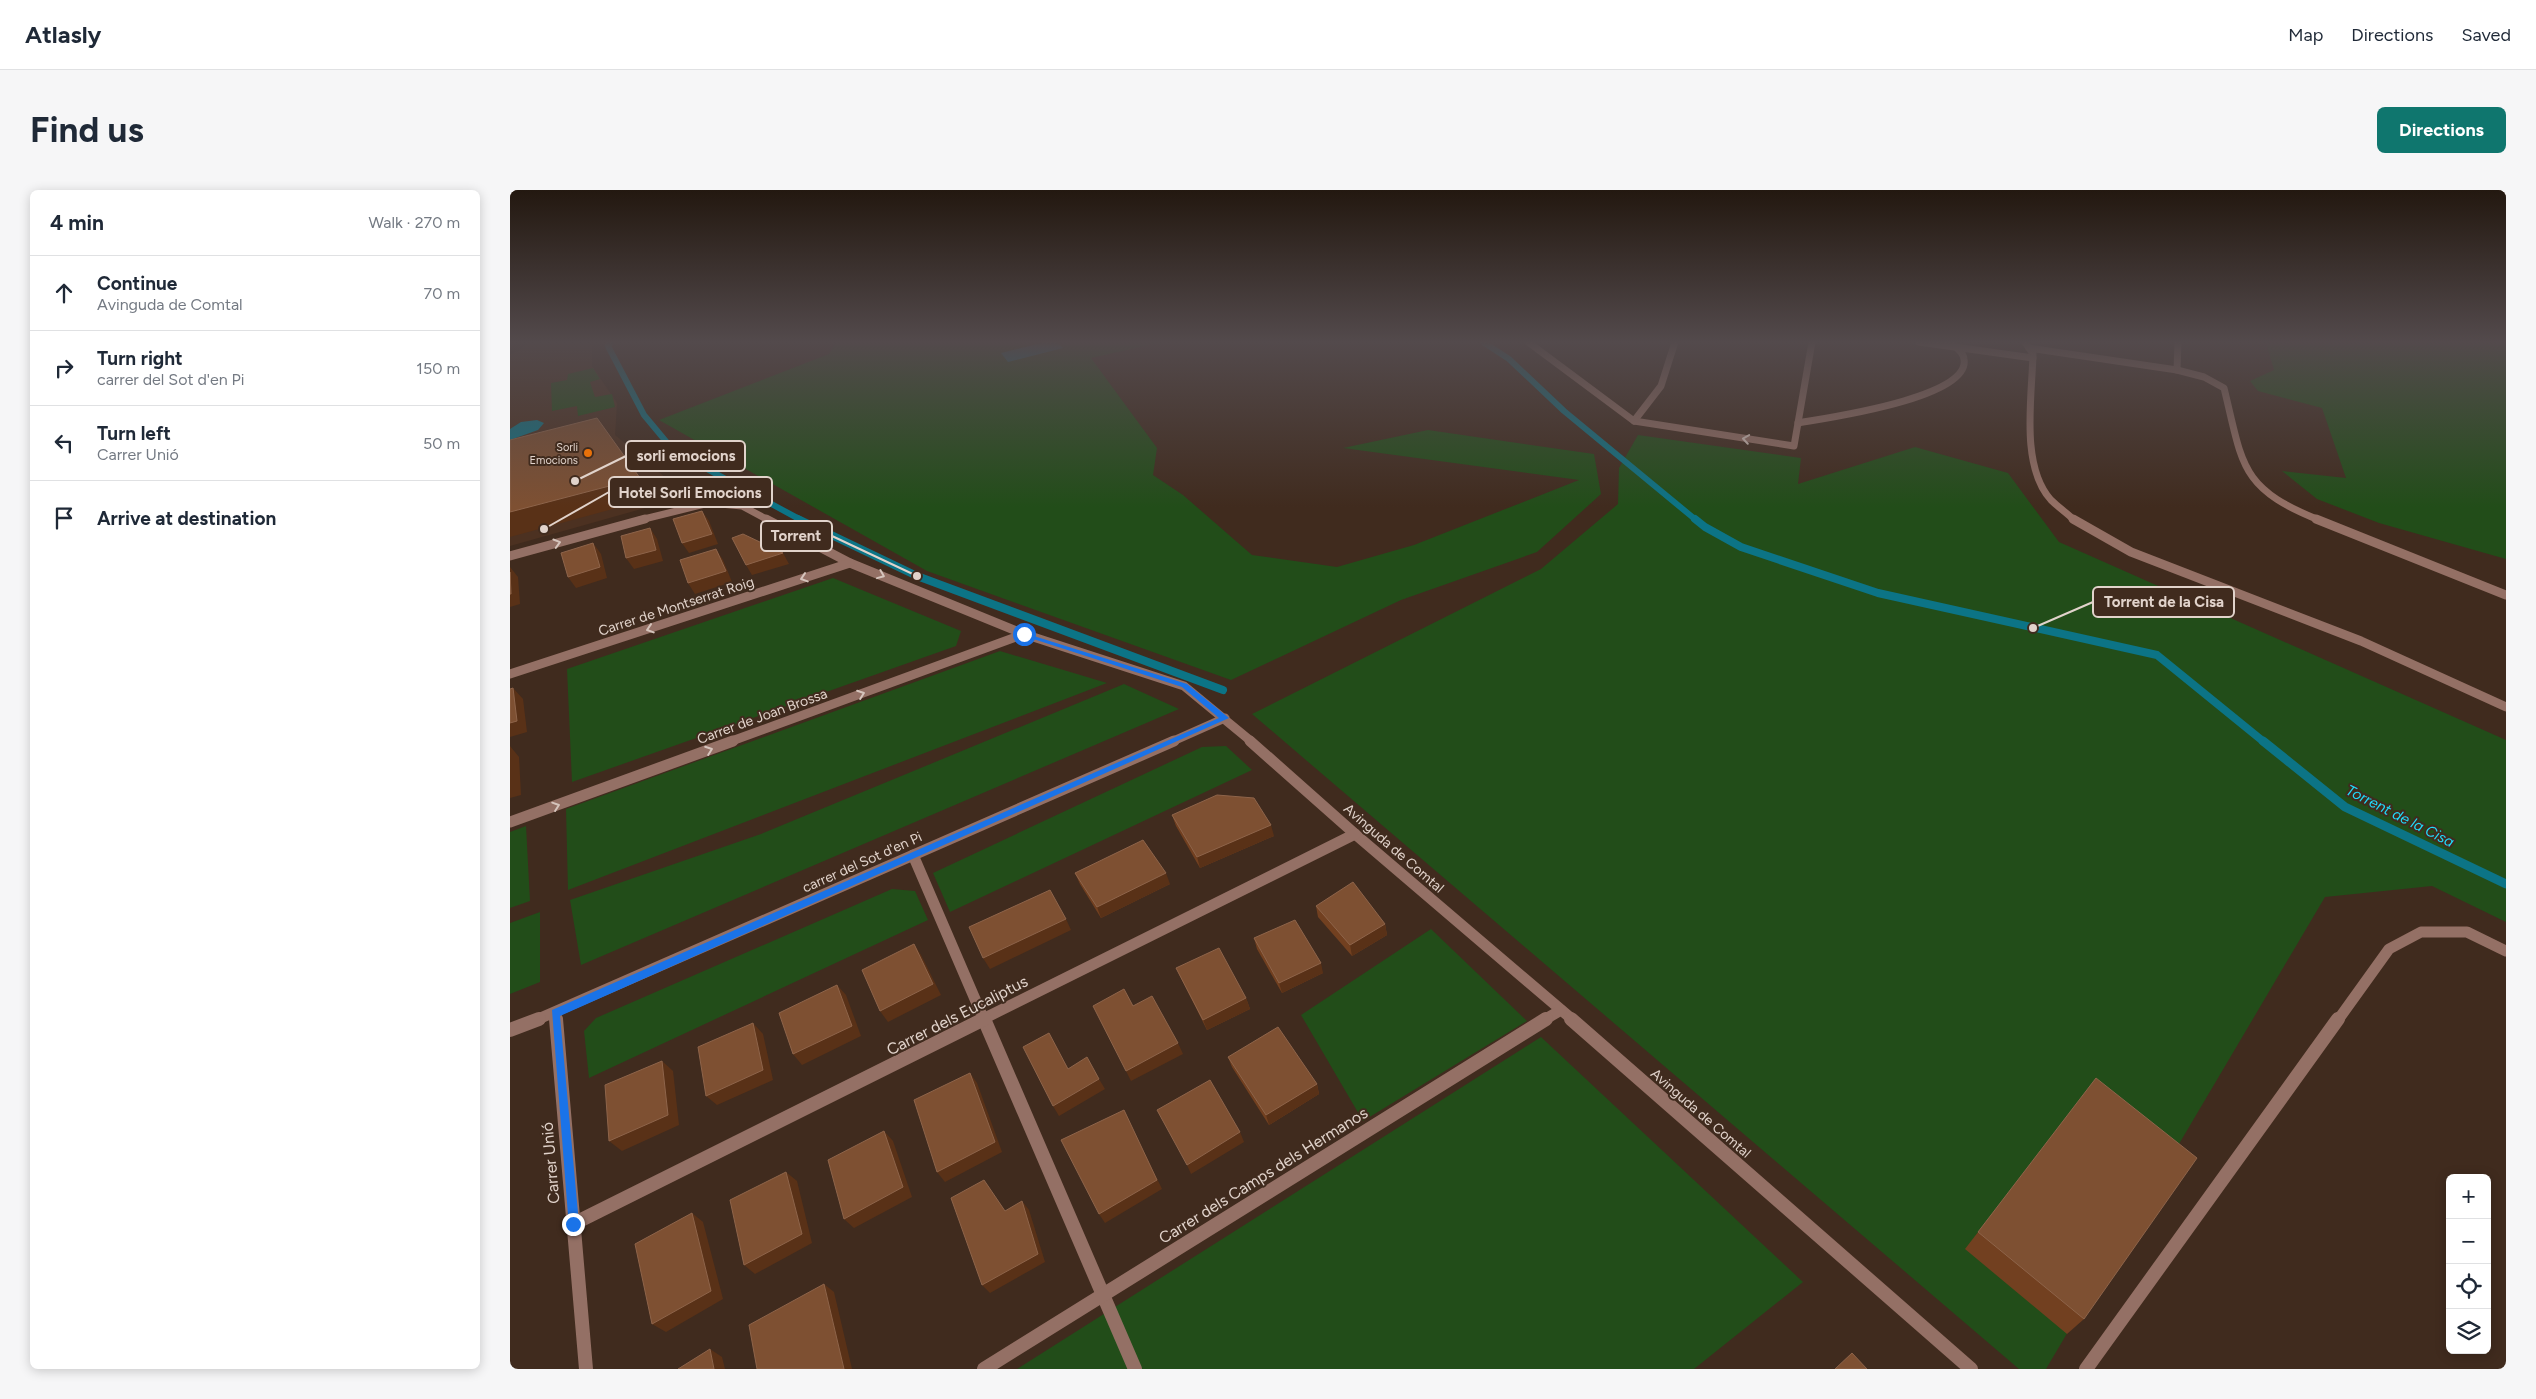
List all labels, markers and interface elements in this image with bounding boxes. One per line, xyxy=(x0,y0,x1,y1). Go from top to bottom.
text: Atlasly xyxy=(25,20,101,49)
text: Map xyxy=(2288,24,2323,46)
text: Directions xyxy=(2351,24,2433,46)
text: Saved xyxy=(2461,24,2511,46)
button: Directions xyxy=(2377,107,2506,153)
text: Find us xyxy=(30,109,144,151)
text: 4 min xyxy=(50,210,104,235)
text: Walk · 270 m xyxy=(369,213,460,232)
text: Continue xyxy=(97,272,177,295)
icon: ahead xyxy=(50,279,78,307)
text: 70 m xyxy=(424,284,460,303)
text: Avinguda de Comtal xyxy=(97,295,243,314)
text: Turn right xyxy=(97,347,183,370)
icon: right xyxy=(50,354,78,382)
text: 150 m xyxy=(416,359,460,378)
text: carrer del Sot d'en Pi xyxy=(97,370,245,389)
text: Turn left xyxy=(97,422,171,445)
icon: left xyxy=(50,429,78,457)
text: 50 m xyxy=(423,434,460,453)
one-way arrow xyxy=(1741,434,1750,444)
place label: Sorli Emocions xyxy=(530,441,578,467)
callout: sorli emocions xyxy=(626,441,745,471)
text: Carrer Unió xyxy=(97,445,179,464)
marker: Sorli Emocions xyxy=(582,447,594,459)
text: sorli emocions xyxy=(636,447,736,465)
callout: Hotel Sorli Emocions xyxy=(609,477,772,507)
text: Hotel Sorli Emocions xyxy=(618,484,762,502)
icon: arrive xyxy=(50,504,78,532)
text: Arrive at destination xyxy=(97,507,276,530)
callout: Torrent xyxy=(761,521,832,551)
text: Torrent xyxy=(771,527,821,545)
one-way arrow xyxy=(552,538,561,548)
one-way arrow xyxy=(876,569,885,580)
one-way arrow xyxy=(800,572,809,582)
street label: Carrer de Montserrat Roig xyxy=(596,573,756,640)
callout: Torrent de la Cisa xyxy=(2093,587,2234,617)
text: Torrent de la Cisa xyxy=(2104,593,2224,611)
one-way arrow xyxy=(646,623,654,633)
route start xyxy=(1013,623,1036,646)
street label: Carrer de Joan Brossa xyxy=(695,685,830,748)
one-way arrow xyxy=(856,690,865,700)
one-way arrow xyxy=(704,746,712,756)
water label: Torrent de la Cisa xyxy=(2343,781,2457,851)
street label: Avinguda de Comtal xyxy=(1340,800,1447,897)
one-way arrow xyxy=(551,802,560,812)
street label: carrer del Sot d'en Pi xyxy=(800,828,925,896)
street label: Carrer dels Eucaliptus xyxy=(883,972,1031,1059)
street label: Avinguda de Comtal xyxy=(1647,1065,1754,1162)
street label: Carrer dels Camps dels Hermanos xyxy=(1155,1103,1371,1248)
street label: Carrer Unió xyxy=(537,1121,564,1205)
map controls xyxy=(2446,1174,2491,1354)
button: + xyxy=(2446,1174,2491,1219)
route end xyxy=(562,1213,585,1236)
button: − xyxy=(2446,1219,2491,1264)
button: locate xyxy=(2446,1264,2491,1309)
button: layers xyxy=(2446,1309,2491,1354)

